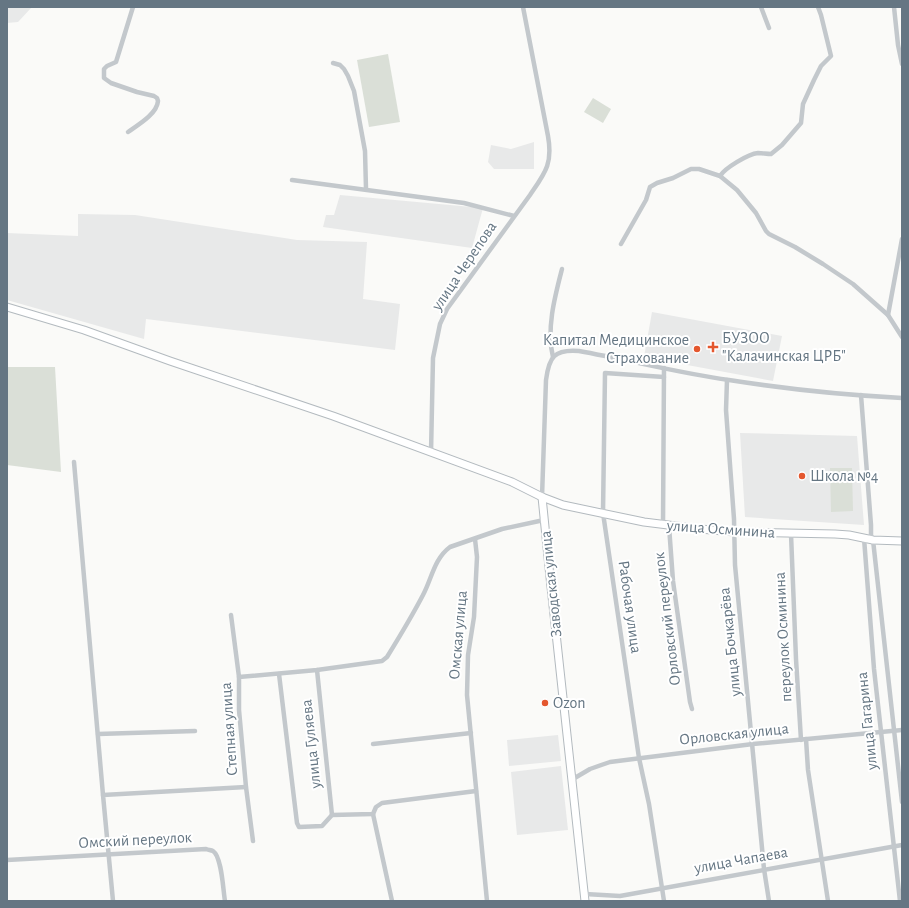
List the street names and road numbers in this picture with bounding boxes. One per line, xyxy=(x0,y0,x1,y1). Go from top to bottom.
street label: улица Черепова xyxy=(428,219,500,315)
street label: улица Осминина xyxy=(665,517,776,542)
street label: Заводская улица xyxy=(537,530,566,638)
street label: Орловский переулок xyxy=(651,551,684,687)
street label: Рабочая улица xyxy=(615,559,644,655)
street label: переулок Осминина xyxy=(772,571,795,703)
street label: улица Бочкарёва xyxy=(716,587,745,698)
street label: Омская улица xyxy=(446,590,471,680)
street label: улица Гагарина xyxy=(854,671,881,772)
street label: Степная улица xyxy=(218,682,241,776)
street label: улица Гуляева xyxy=(298,698,325,790)
street label: Орловская улица xyxy=(679,720,790,749)
street label: Омский переулок xyxy=(78,829,193,852)
street label: улица Чапаева xyxy=(692,844,789,877)

